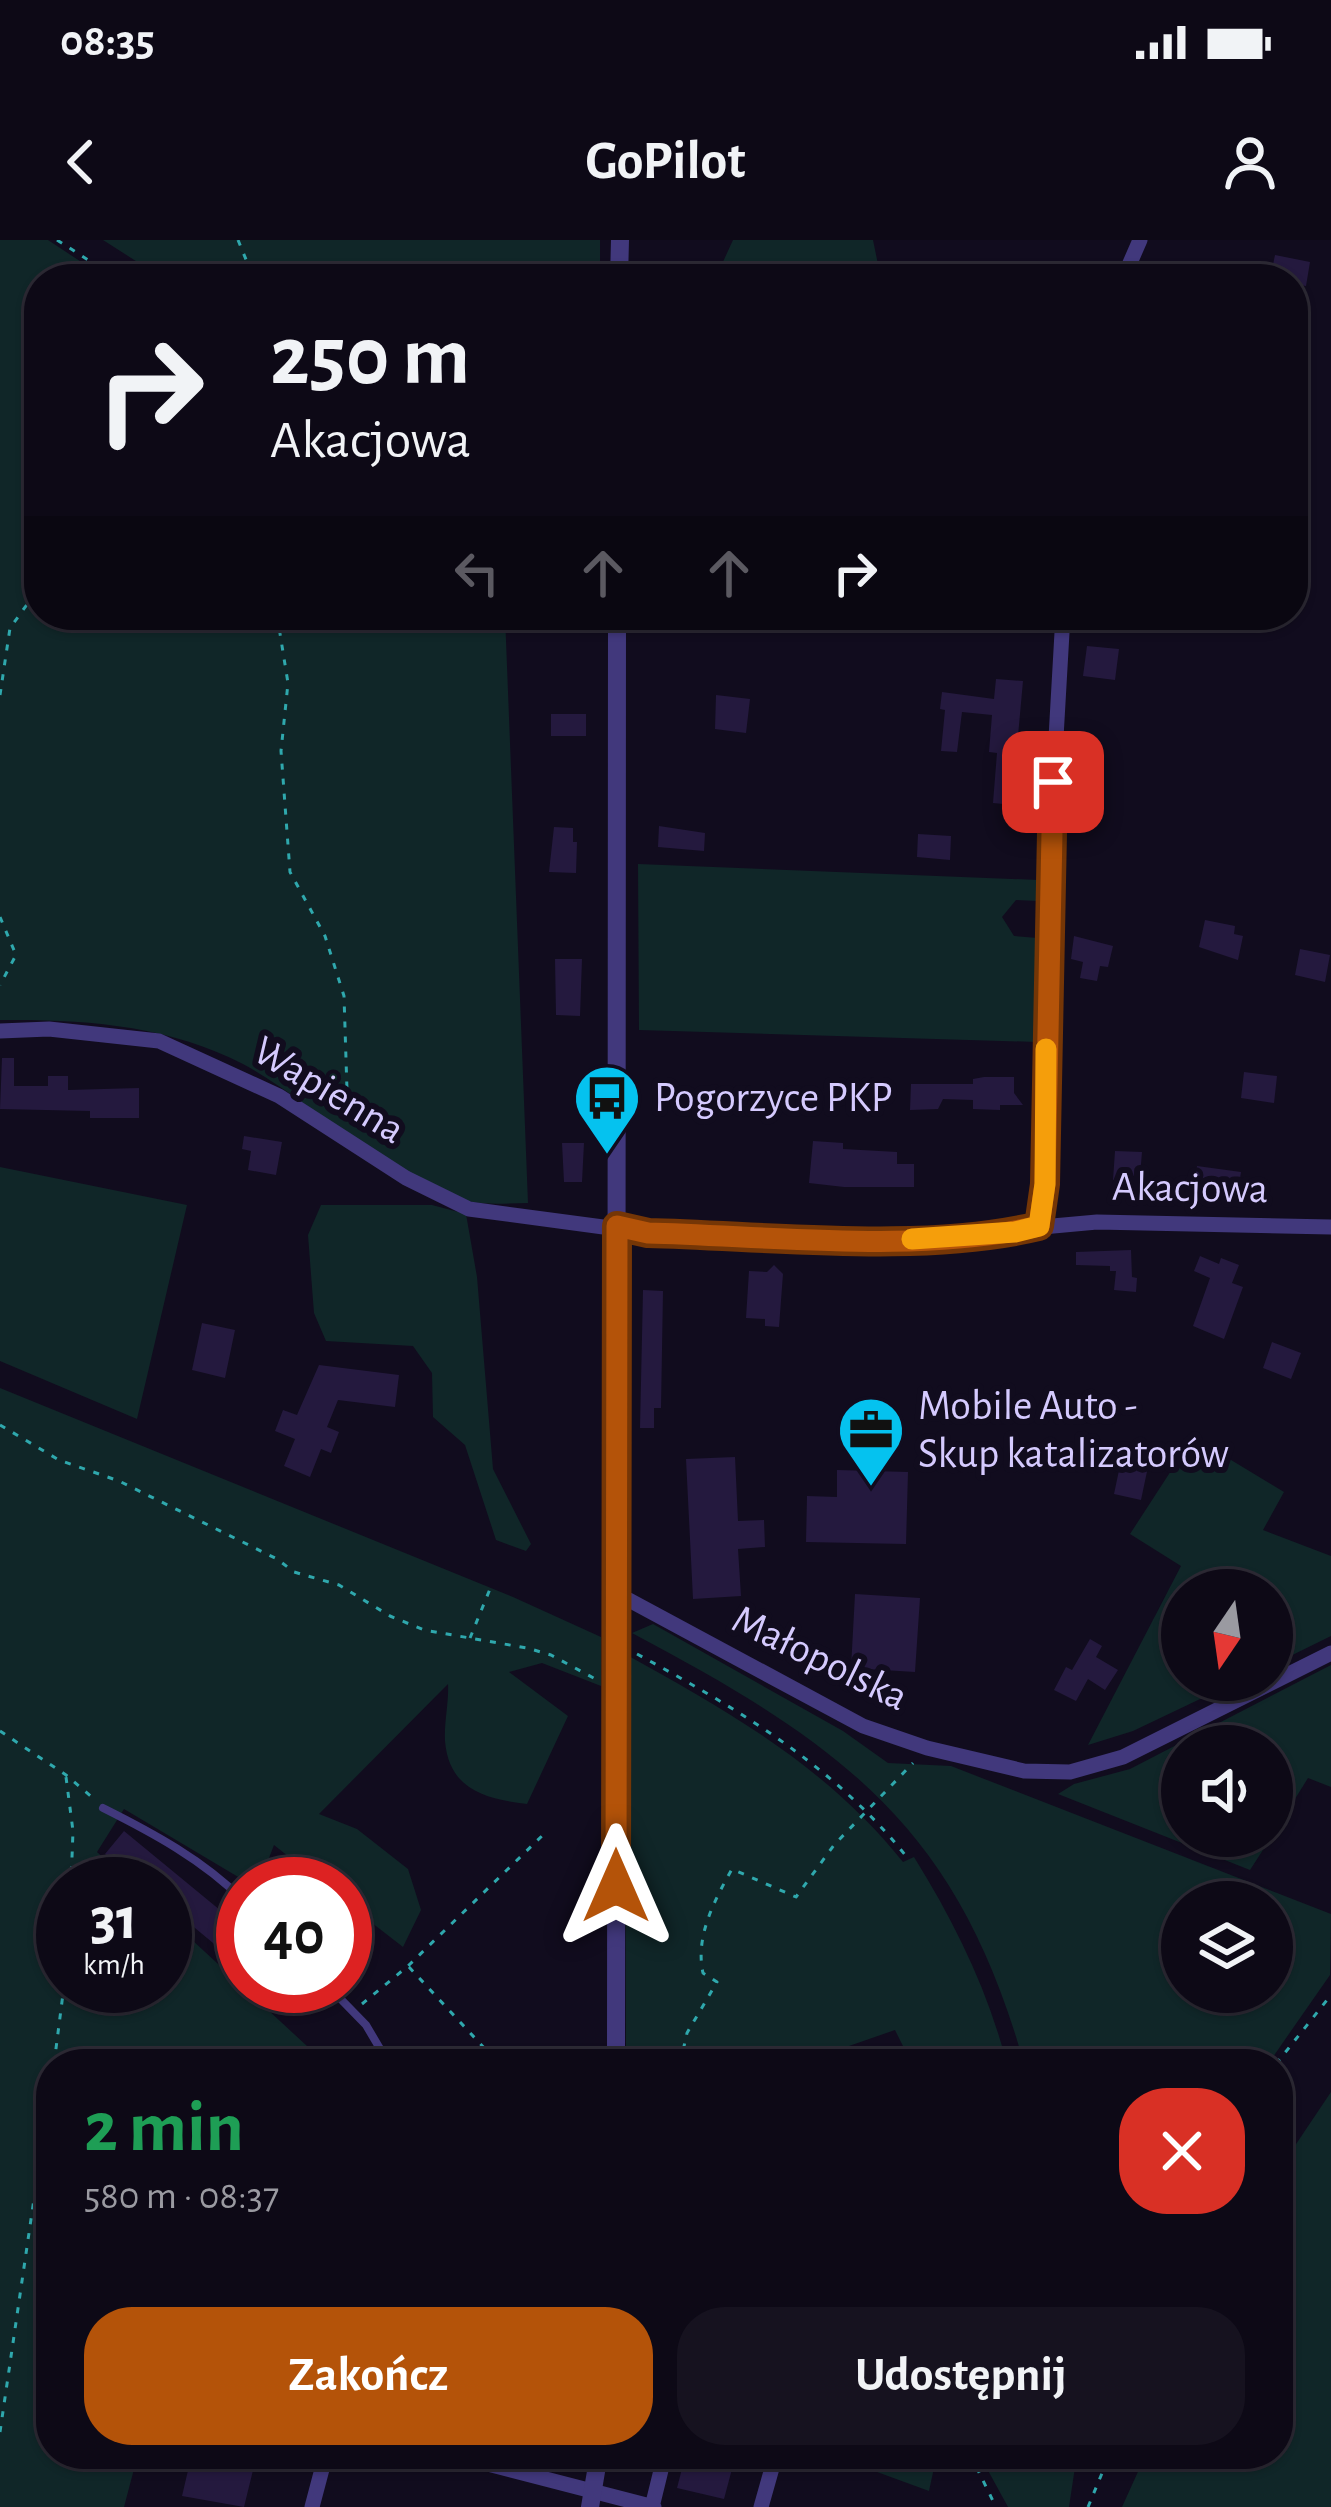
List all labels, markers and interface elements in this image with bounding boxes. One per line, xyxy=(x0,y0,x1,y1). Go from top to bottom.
text: 08:35 xyxy=(60,19,155,64)
icon: back xyxy=(48,129,114,195)
icon: person xyxy=(1217,129,1283,195)
text: GoPilot xyxy=(585,135,746,189)
icon: right xyxy=(72,312,228,468)
text: 250 m xyxy=(270,316,470,400)
text: Akacjowa xyxy=(270,414,471,468)
icon: left xyxy=(444,540,510,606)
icon: ahead xyxy=(570,540,636,606)
icon: ahead xyxy=(696,540,762,606)
icon: right xyxy=(822,540,888,606)
pin xyxy=(1002,731,1104,833)
icon: arrive xyxy=(1020,749,1086,815)
street label: Wapienna xyxy=(246,1029,412,1151)
bus stop icon: Pogorzyce PKP xyxy=(572,1063,642,1157)
place label: Pogorzyce PKP xyxy=(654,1077,893,1119)
street label: Akacjowa xyxy=(1111,1166,1269,1210)
place label: Mobile Auto - Skup katalizatorów xyxy=(918,1385,1229,1475)
office icon: Mobile Auto - Skup katalizatorów xyxy=(836,1395,906,1489)
north arrow xyxy=(1161,1569,1293,1701)
map controls xyxy=(1161,1569,1293,2013)
street label: Małopolska xyxy=(726,1598,914,1718)
button: sound xyxy=(1161,1725,1293,1857)
position arrow xyxy=(553,1823,679,1949)
speed limit sign: 40 xyxy=(216,1857,372,2013)
button: layers xyxy=(1161,1881,1293,2013)
text: 31 xyxy=(90,1890,138,1950)
text: km/h xyxy=(83,1950,145,1980)
button: close xyxy=(1119,2088,1245,2214)
text: 2 min xyxy=(84,2092,244,2164)
text: 580 m · 08:37 xyxy=(84,2177,279,2216)
button: Zakończ xyxy=(84,2307,653,2445)
button: Udostępnij xyxy=(677,2307,1245,2445)

